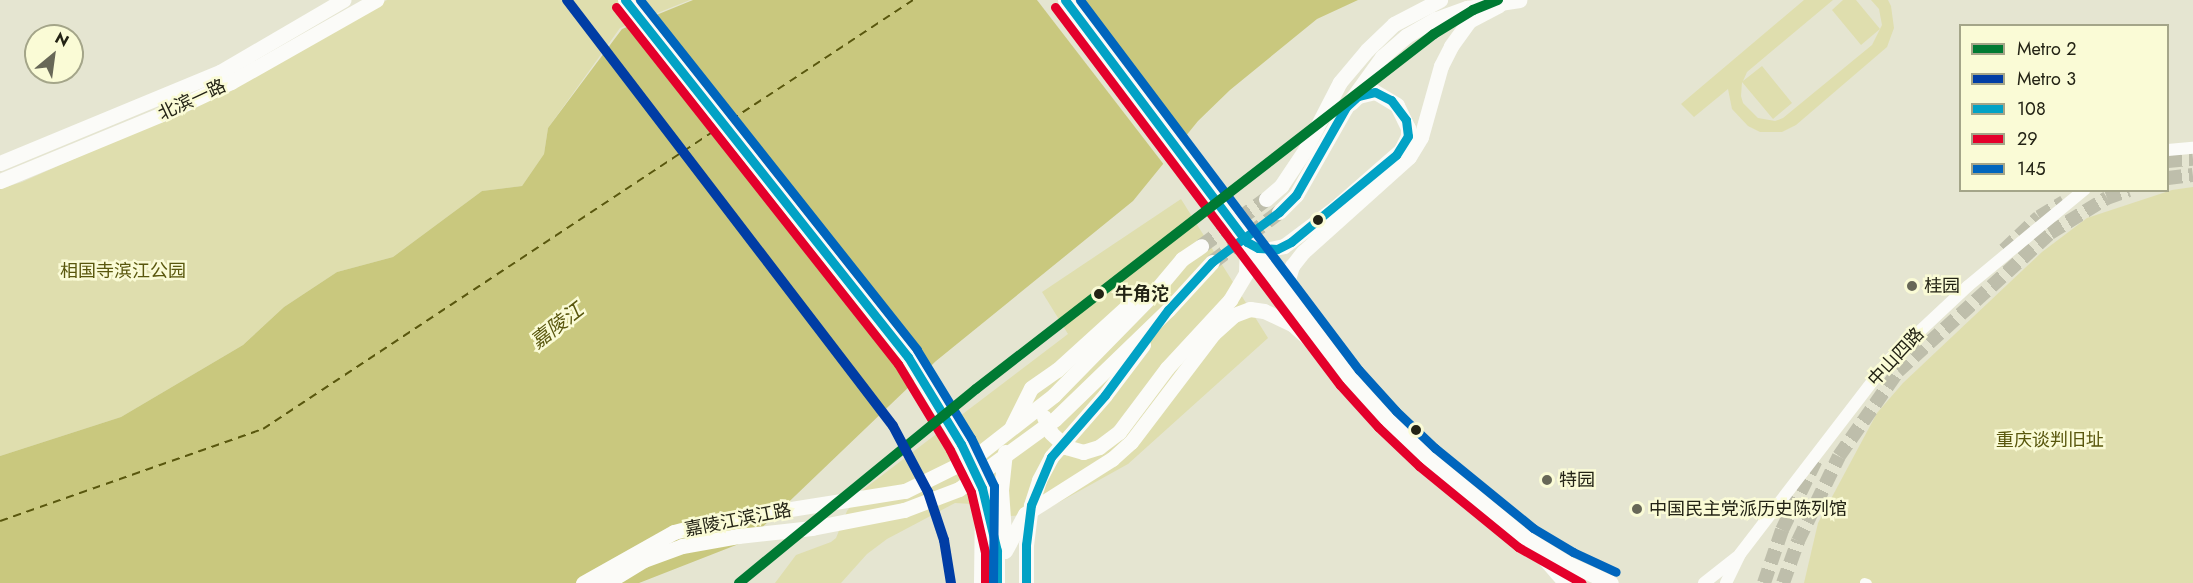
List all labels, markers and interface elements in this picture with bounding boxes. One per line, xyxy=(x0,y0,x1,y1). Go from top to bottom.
north arrow xyxy=(24,24,84,84)
legend xyxy=(1959,24,2169,192)
text: N xyxy=(51,26,73,53)
text: Metro 2 xyxy=(2017,36,2077,62)
text: Metro 3 xyxy=(2017,66,2076,92)
street label: 北滨一路 xyxy=(155,75,229,125)
text: 108 xyxy=(2017,96,2046,122)
text: 29 xyxy=(2017,126,2038,152)
text: 145 xyxy=(2017,156,2046,182)
unlabelled marker xyxy=(1312,214,1324,226)
park label: 相国寺滨江公园 xyxy=(60,260,186,282)
place label: 桂园 xyxy=(1924,275,1960,297)
marker: 桂园 xyxy=(1905,279,1919,293)
marker: 牛角沱 xyxy=(1088,283,1110,305)
place label: 牛角沱 xyxy=(1115,283,1169,305)
water label: 嘉陵江 xyxy=(526,298,588,354)
street label: 中山四路 xyxy=(1864,323,1928,391)
unlabelled marker xyxy=(1410,424,1422,436)
park label: 重庆谈判旧址 xyxy=(1996,429,2104,451)
place label: 特园 xyxy=(1559,469,1595,491)
marker: 特园 xyxy=(1540,473,1554,487)
place label: 中国民主党派历史陈列馆 xyxy=(1649,498,1847,520)
street label: 嘉陵江滨江路 xyxy=(683,499,793,541)
marker: 中国民主党派历史陈列馆 xyxy=(1630,502,1644,516)

